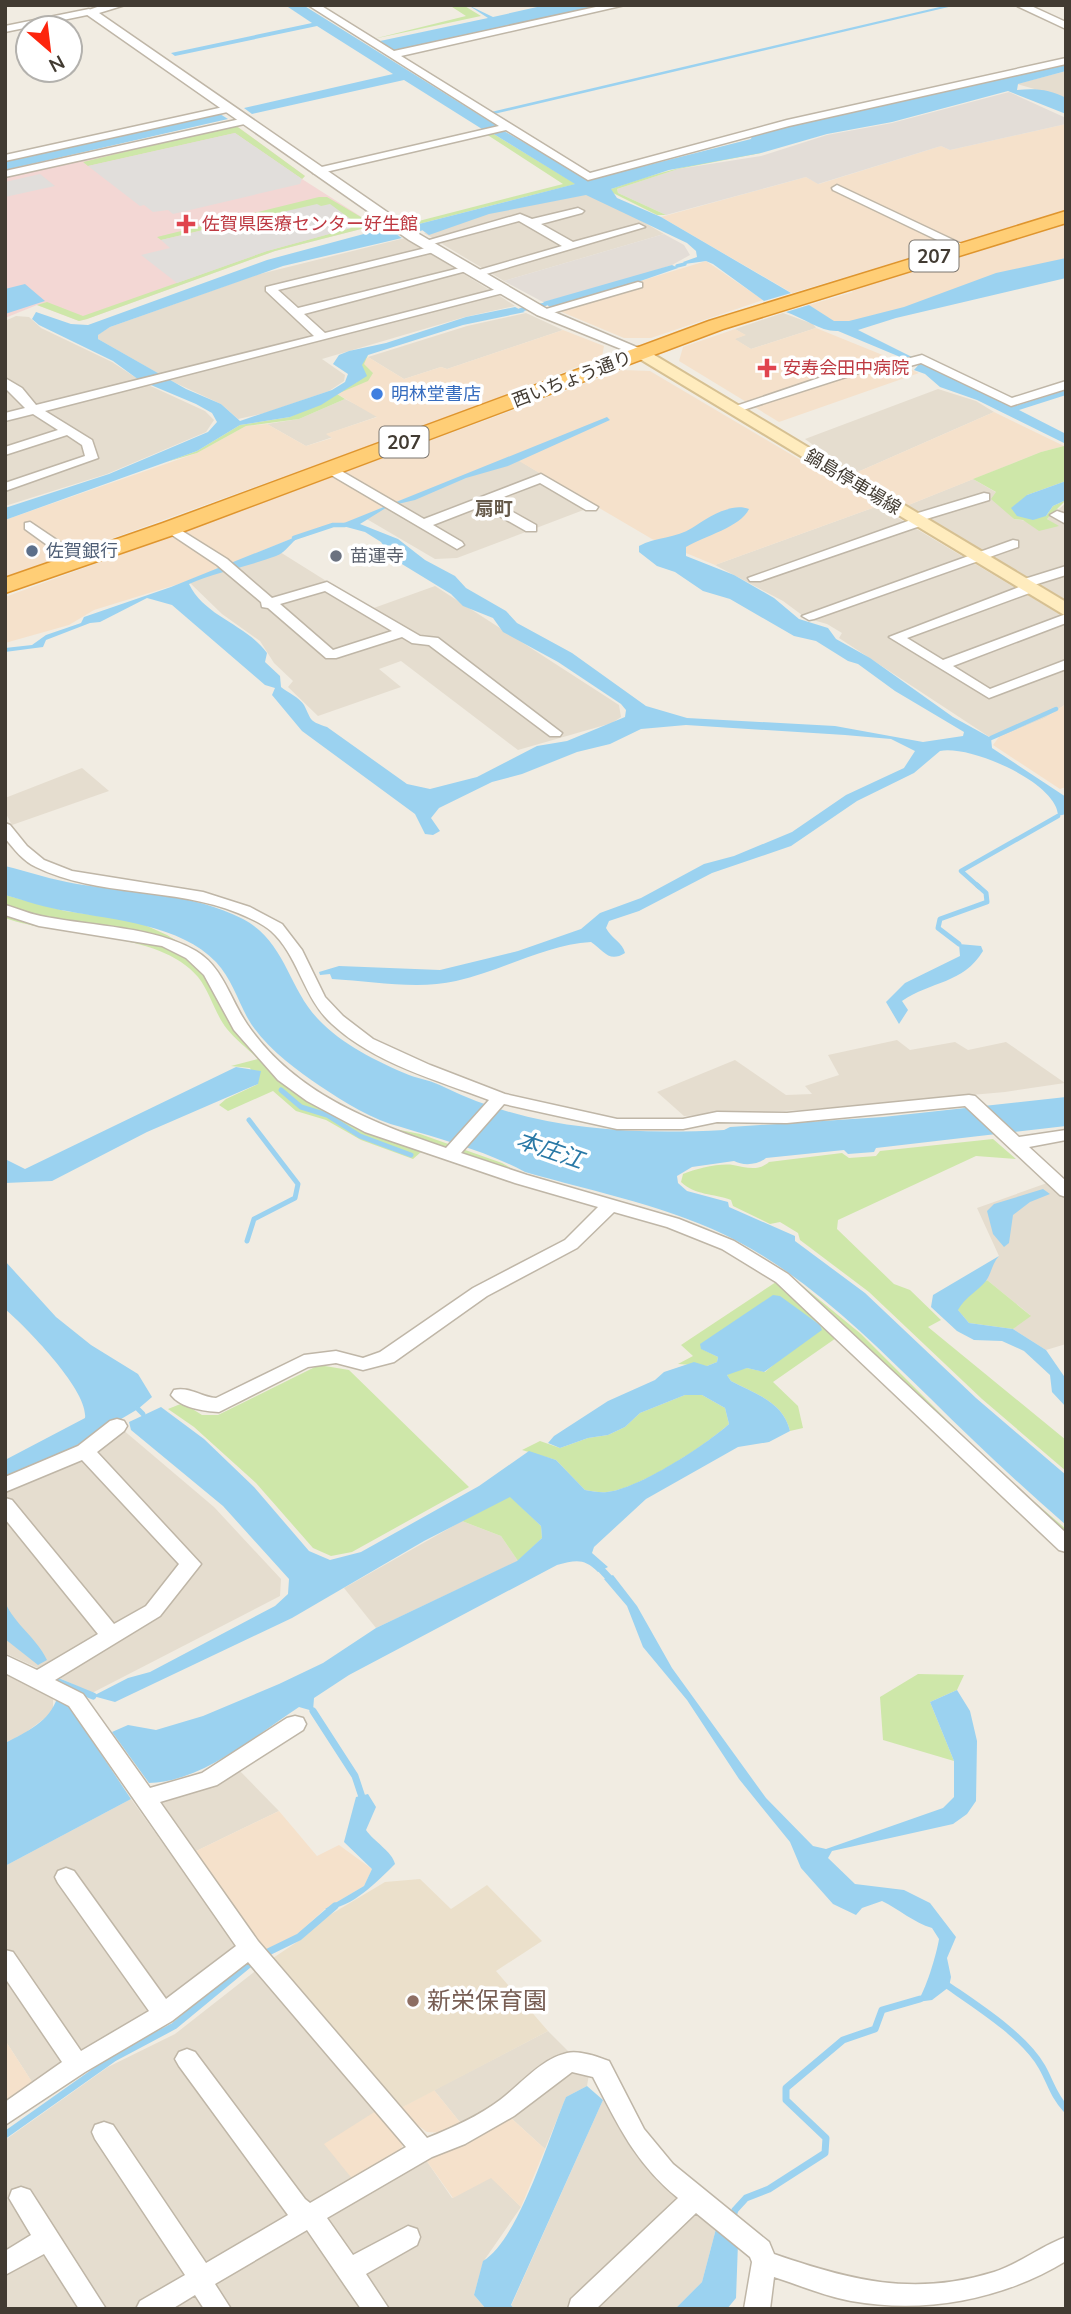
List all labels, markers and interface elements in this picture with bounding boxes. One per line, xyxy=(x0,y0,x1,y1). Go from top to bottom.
north arrow xyxy=(14,14,84,84)
text: N xyxy=(45,50,69,78)
place label: 佐賀県医療センター好生館 xyxy=(202,212,418,235)
marker: 佐賀県医療センター好生館 xyxy=(176,214,196,234)
road number: 207 xyxy=(909,240,958,272)
street label: 西いちょう通り xyxy=(509,345,635,412)
place label: 安寿会田中病院 xyxy=(783,356,909,379)
marker: 安寿会田中病院 xyxy=(757,358,777,378)
place label: 明林堂書店 xyxy=(391,382,481,405)
marker: 明林堂書店 xyxy=(369,386,385,402)
road number: 207 xyxy=(380,426,428,458)
street label: 鍋島停車場線 xyxy=(801,444,905,519)
district label: 扇町 xyxy=(475,496,513,520)
place label: 佐賀銀行 xyxy=(46,539,118,562)
marker: 佐賀銀行 xyxy=(24,543,40,559)
place label: 苗運寺 xyxy=(350,544,404,567)
marker: 苗運寺 xyxy=(328,548,344,564)
water label: 本庄江 xyxy=(513,1125,590,1175)
place label: 新栄保育園 xyxy=(427,1985,547,2015)
marker: 新栄保育園 xyxy=(405,1993,421,2009)

